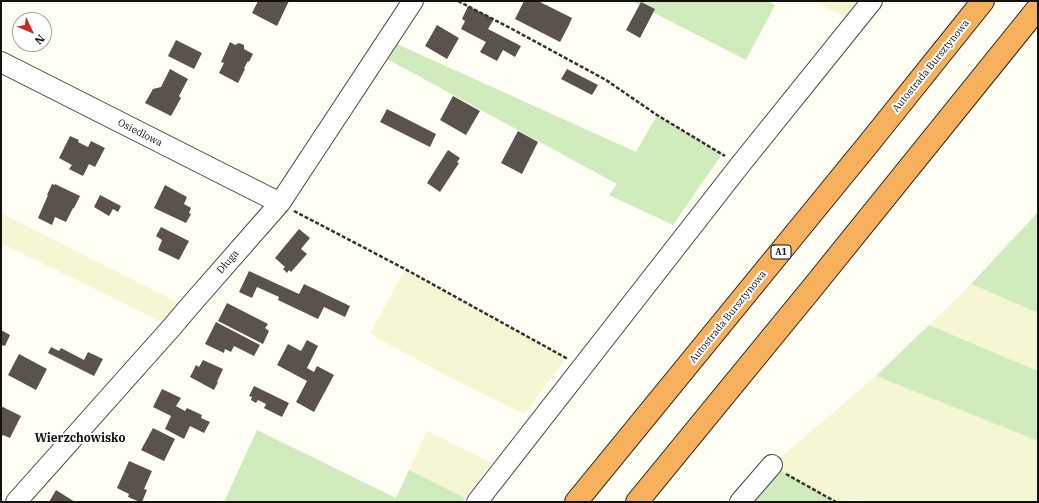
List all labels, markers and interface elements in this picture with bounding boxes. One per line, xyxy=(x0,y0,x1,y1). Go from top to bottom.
north arrow xyxy=(12,12,52,52)
street label: Autostrada Bursztynowa xyxy=(890,18,972,114)
text: N xyxy=(32,32,48,48)
street label: Osiedlowa xyxy=(116,117,164,149)
road number: A1 xyxy=(771,245,791,259)
street label: Długa xyxy=(215,248,241,276)
street label: Autostrada Bursztynowa xyxy=(687,269,769,365)
district label: Wierzchowisko xyxy=(35,432,125,446)

